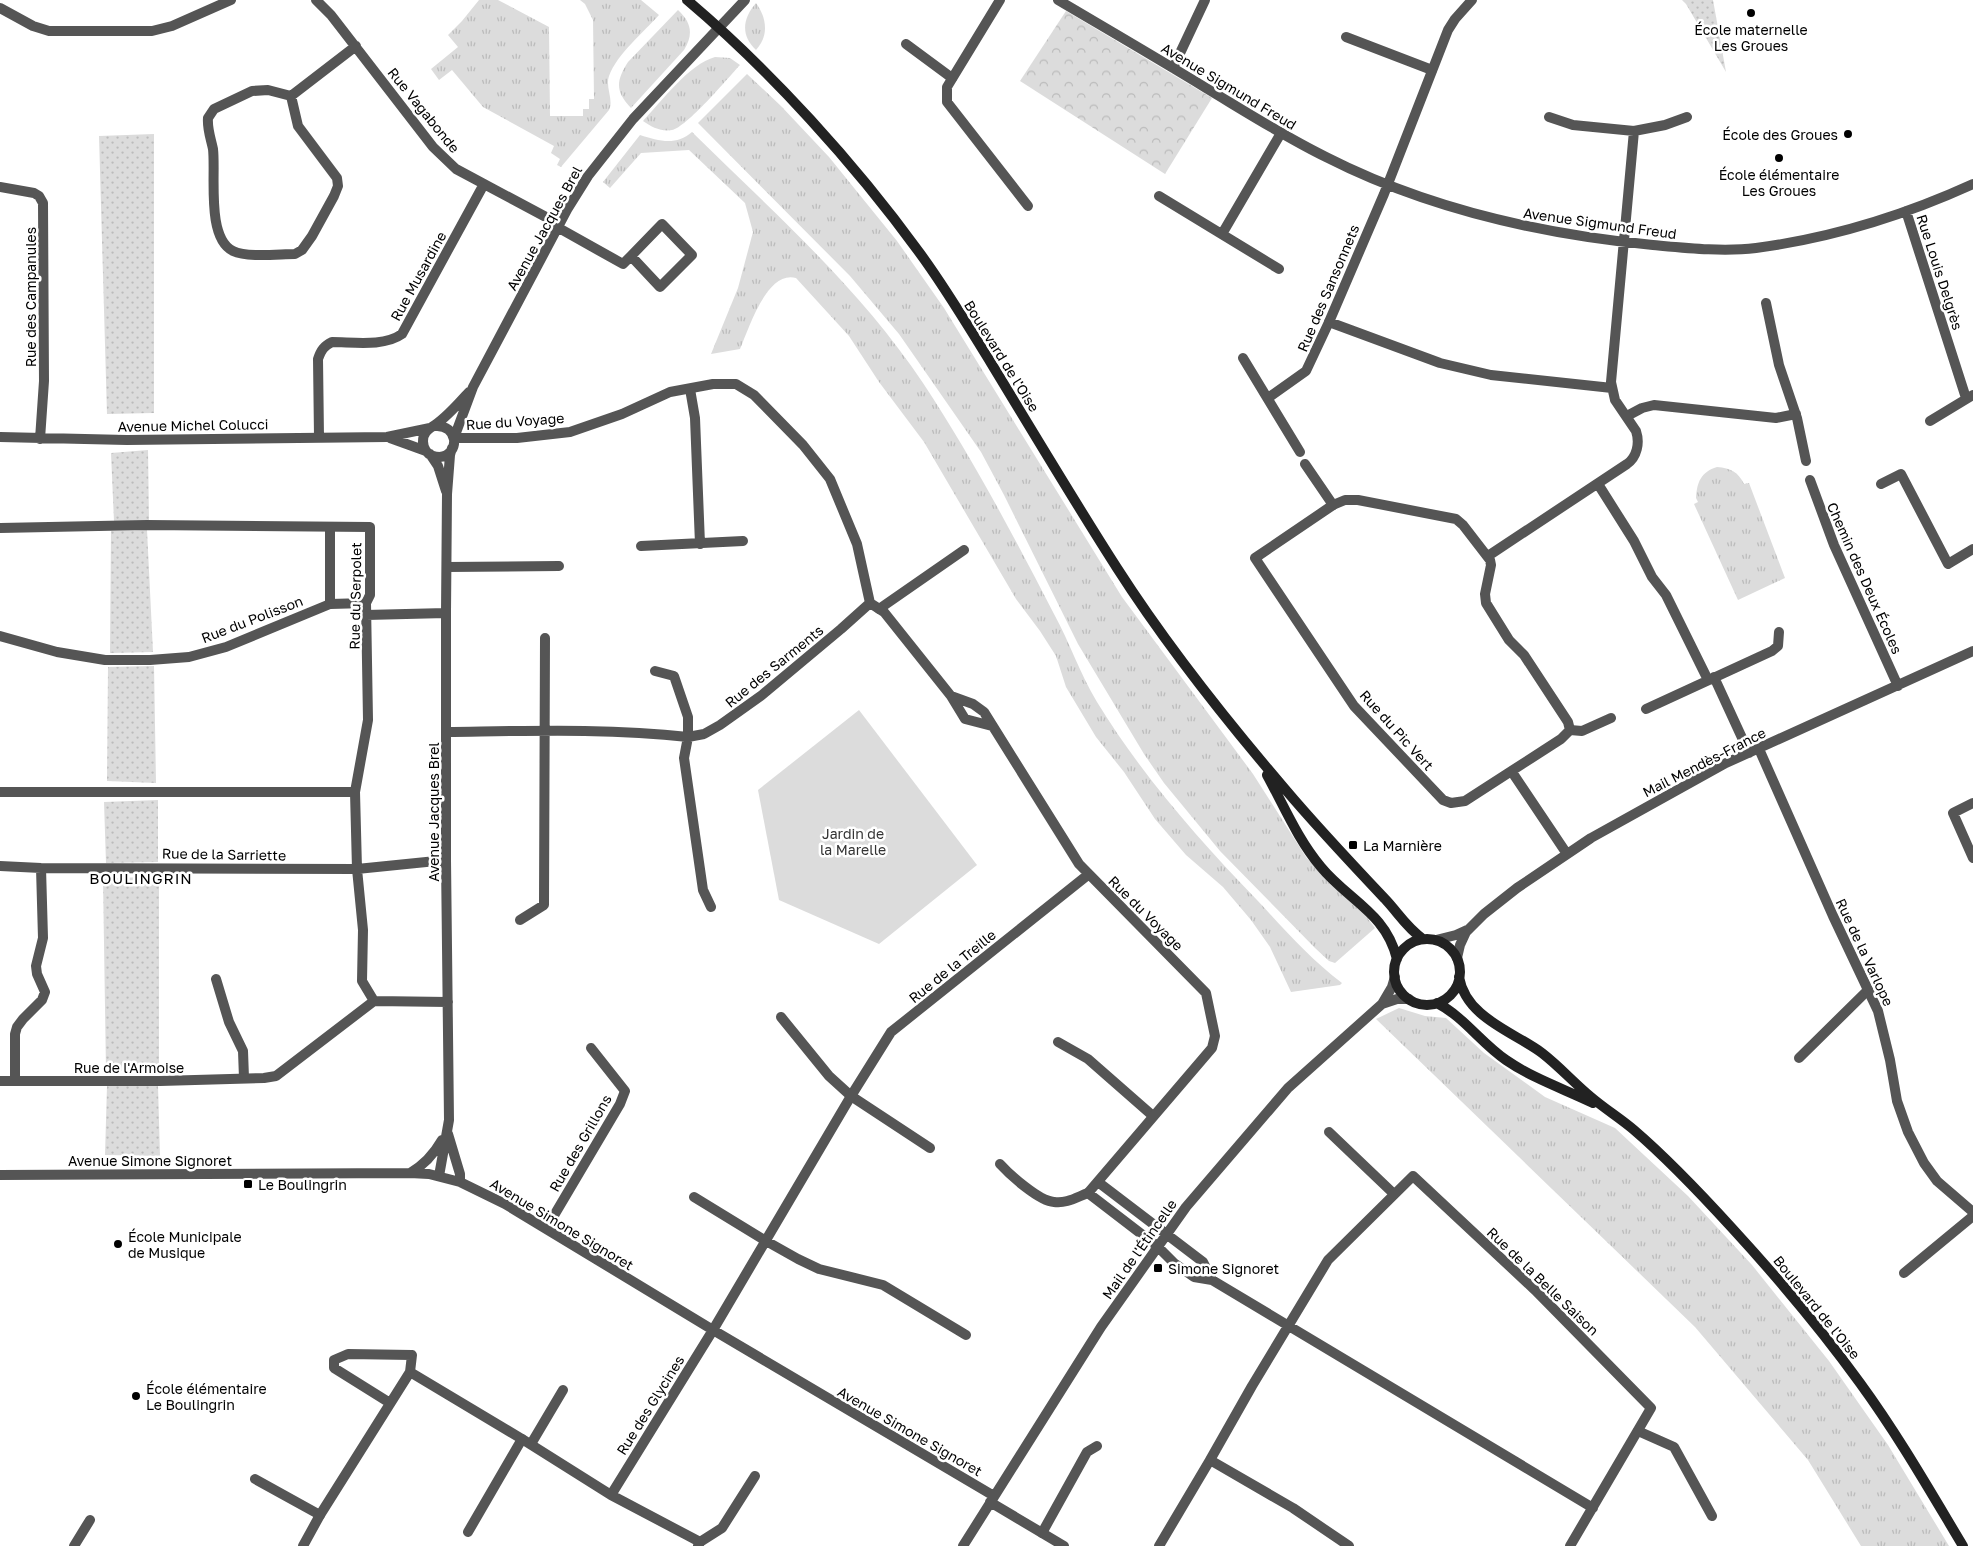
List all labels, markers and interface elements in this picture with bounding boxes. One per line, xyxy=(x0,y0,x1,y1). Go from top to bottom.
marker: École maternelle Les Groues xyxy=(1745,7,1757,19)
place label: École maternelle Les Groues xyxy=(1694,21,1808,54)
street label: Avenue Sigmund Freud xyxy=(1158,39,1300,133)
street label: Rue Vagabonde xyxy=(384,64,464,156)
place label: École des Groues xyxy=(1722,126,1838,143)
marker: École des Groues xyxy=(1842,128,1854,140)
marker: École élémentaire Les Groues xyxy=(1773,152,1785,164)
street label: Avenue Jacques Brel xyxy=(503,163,585,293)
place label: École élémentaire Les Groues xyxy=(1719,166,1839,199)
street label: Avenue Sigmund Freud xyxy=(1522,204,1678,242)
street label: Rue Louis Delgrès xyxy=(1913,212,1967,332)
street label: Rue des Sansonnets xyxy=(1293,222,1363,354)
street label: Rue des Campanules xyxy=(22,227,39,367)
street label: Rue Musardine xyxy=(386,228,450,324)
street label: Boulevard de l'Oise xyxy=(961,297,1043,415)
street label: Rue du Voyage xyxy=(465,409,565,433)
street label: Avenue Michel Colucci xyxy=(117,415,269,435)
street label: Chemin des Deux Écoles xyxy=(1824,500,1906,656)
street label: Rue du Serpolet xyxy=(346,542,364,650)
street label: Rue du Polisson xyxy=(199,592,305,646)
street label: Rue des Sarments xyxy=(722,621,826,711)
street label: Rue du Pic Vert xyxy=(1357,686,1437,774)
street label: Mail Mendès-France xyxy=(1640,724,1768,800)
street label: Avenue Jacques Brel xyxy=(425,742,442,882)
park label: Jardin de la Marelle xyxy=(820,825,886,858)
place label: La Marnière xyxy=(1363,837,1442,854)
marker: La Marnière xyxy=(1347,839,1359,851)
street label: Rue de la Sarriette xyxy=(162,844,286,864)
district label: BOULINGRIN xyxy=(89,869,193,887)
street label: Rue du Voyage xyxy=(1105,872,1187,954)
street label: Rue de la Varlope xyxy=(1833,895,1897,1009)
street label: Rue de la Treille xyxy=(905,926,999,1006)
street label: Rue de l'Armoise xyxy=(74,1059,184,1076)
street label: Rue des Grillons xyxy=(545,1091,615,1195)
street label: Avenue Simone Signoret xyxy=(68,1152,232,1169)
street label: Avenue Simone Signoret xyxy=(487,1174,637,1274)
place label: Le Boulingrin xyxy=(258,1176,347,1193)
marker: Le Boulingrin xyxy=(242,1178,254,1190)
street label: Mail de l'Étincelle xyxy=(1098,1196,1180,1302)
street label: Rue de la Belle Saison xyxy=(1484,1223,1602,1339)
place label: École Municipale de Musique xyxy=(128,1228,242,1261)
marker: École Municipale de Musique xyxy=(112,1238,124,1250)
street label: Boulevard de l'Oise xyxy=(1770,1252,1864,1362)
place label: Simone Signoret xyxy=(1168,1260,1279,1277)
marker: Simone Signoret xyxy=(1152,1262,1164,1274)
street label: Rue des Glycines xyxy=(613,1352,687,1458)
place label: École élémentaire Le Boulingrin xyxy=(146,1380,267,1413)
street label: Avenue Simone Signoret xyxy=(835,1383,985,1479)
marker: École élémentaire Le Boulingrin xyxy=(130,1390,142,1402)

